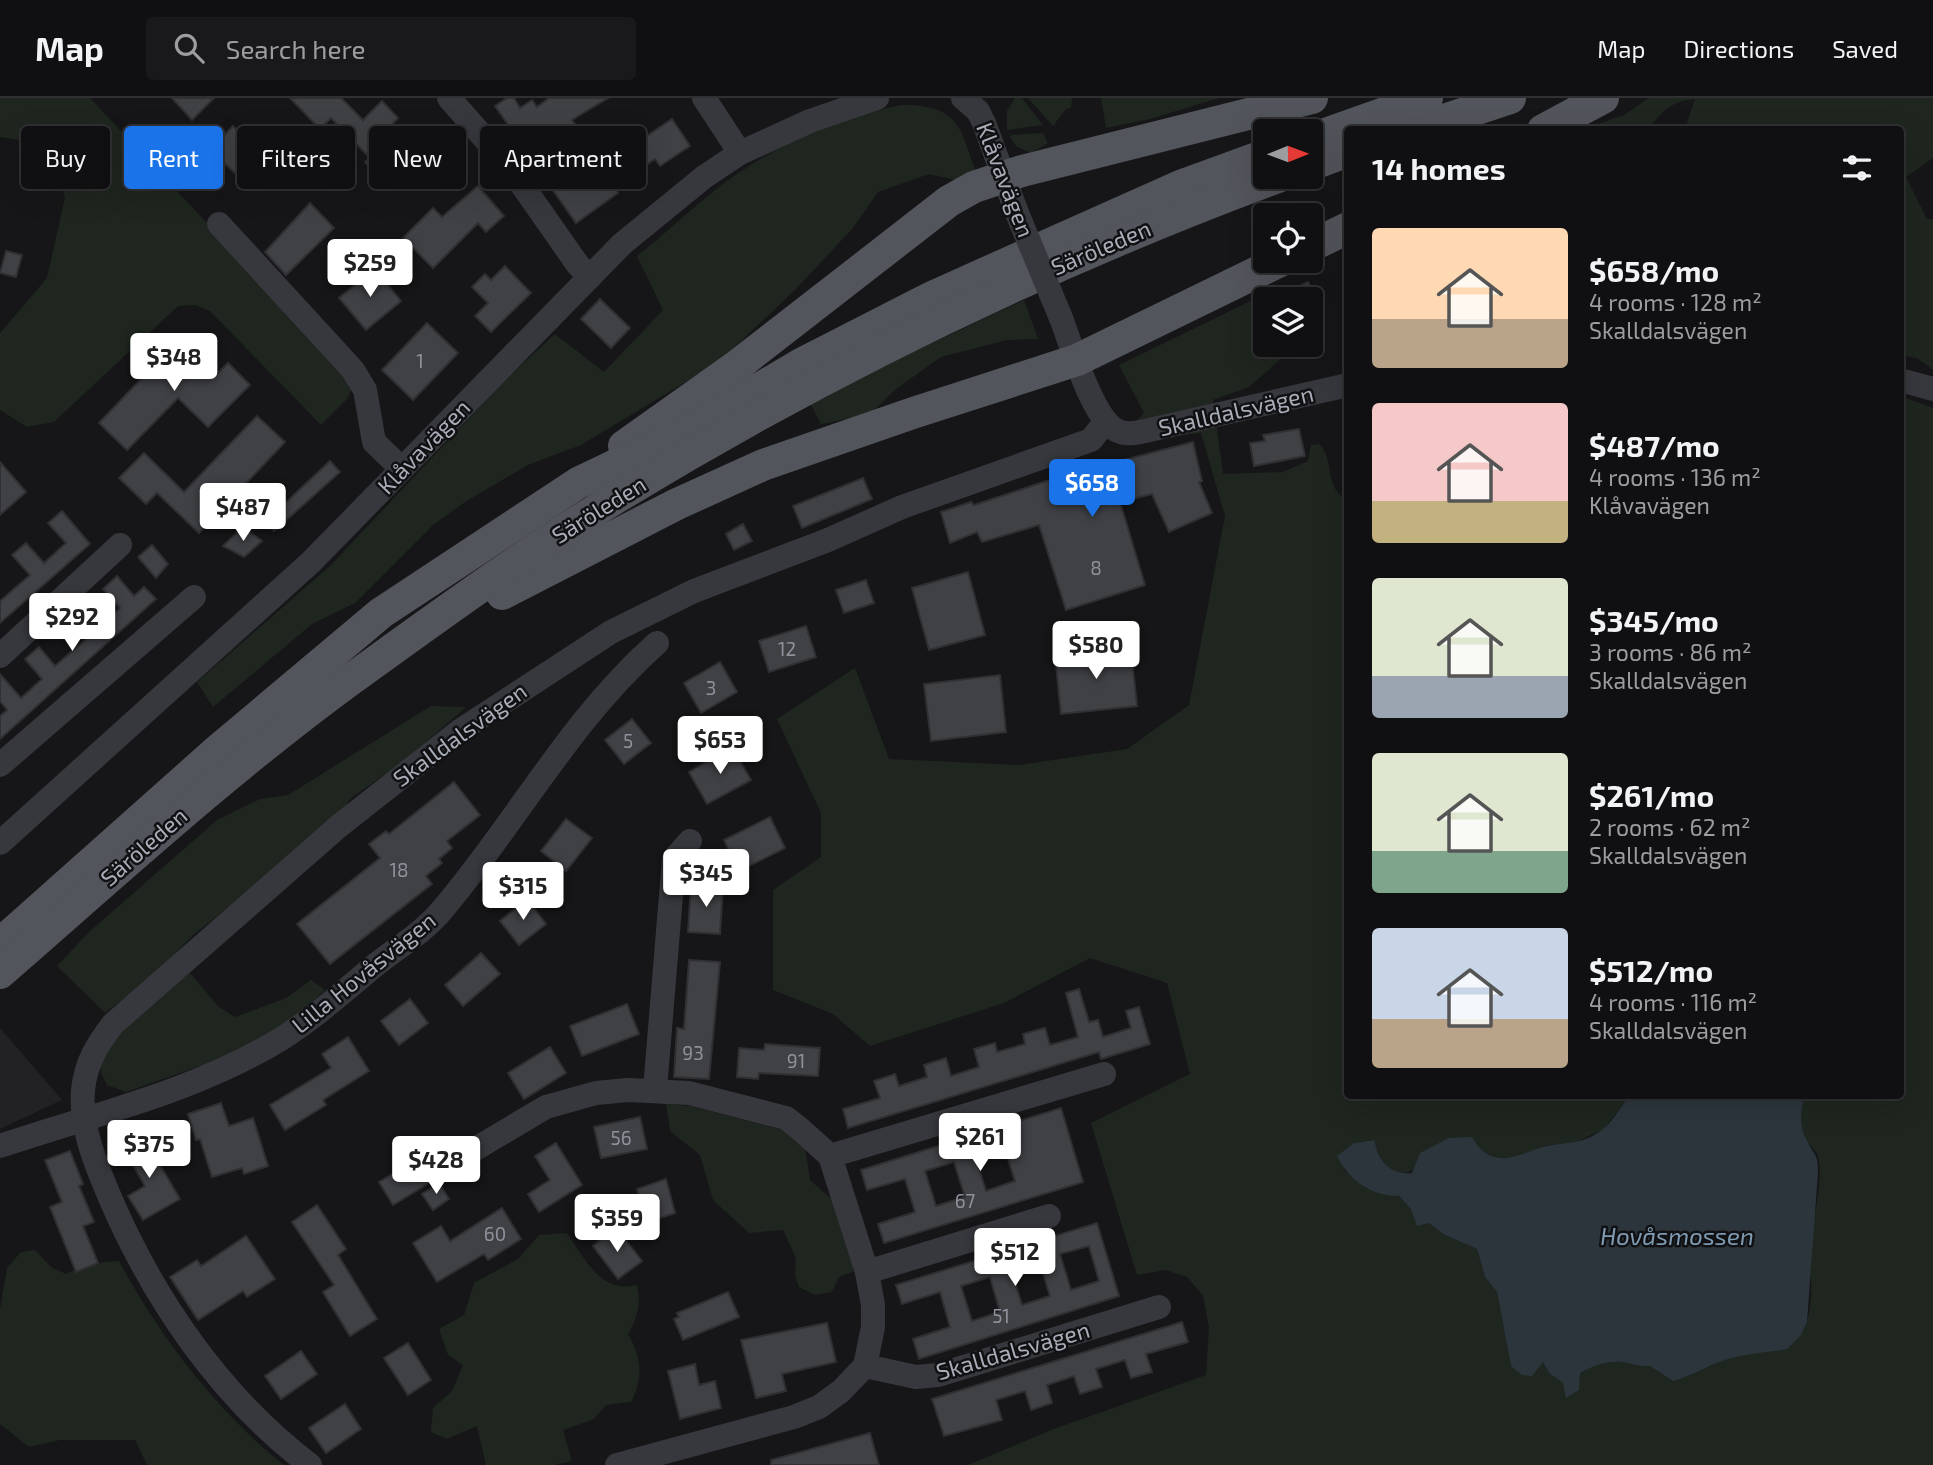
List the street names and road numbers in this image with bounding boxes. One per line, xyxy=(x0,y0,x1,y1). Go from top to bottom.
street label: Klåvavägen xyxy=(971,118,1041,241)
street label: Säröleden xyxy=(1047,214,1155,281)
street label: Skalldalsvägen xyxy=(1155,379,1316,441)
street label: Klåvavägen xyxy=(371,393,475,500)
street label: Säröleden xyxy=(546,469,651,549)
street label: Skalldalsvägen xyxy=(387,676,532,792)
street label: Säröleden xyxy=(94,801,192,891)
street label: Lilla Hovåsvägen xyxy=(286,906,441,1039)
street label: Skalldalsvägen xyxy=(933,1315,1093,1385)

